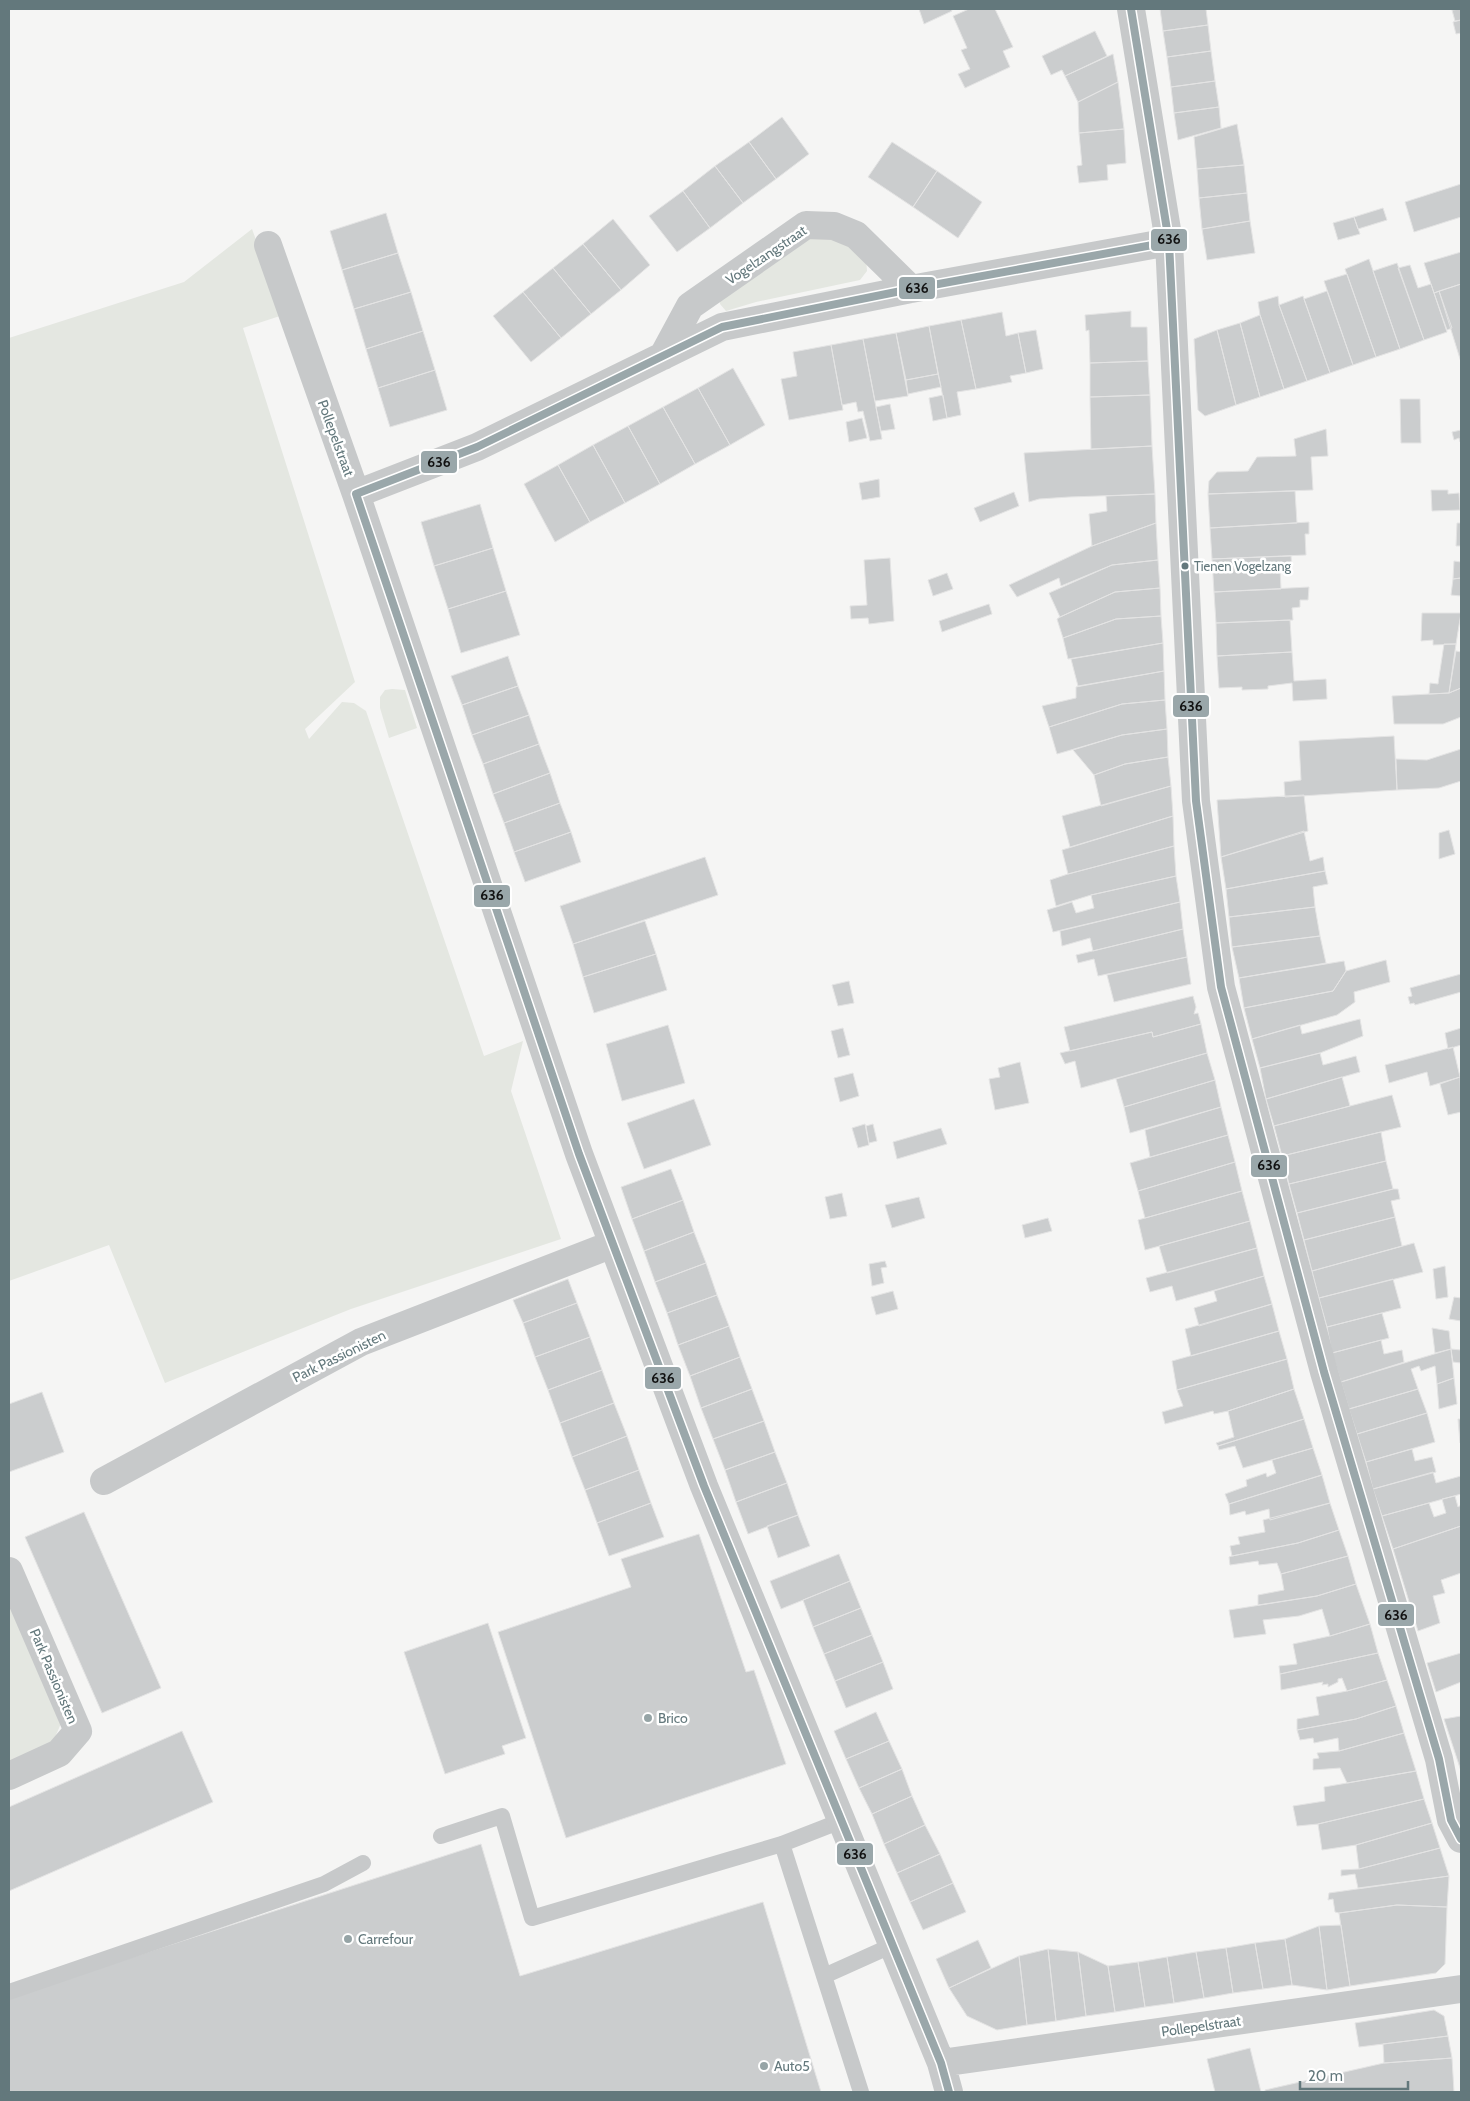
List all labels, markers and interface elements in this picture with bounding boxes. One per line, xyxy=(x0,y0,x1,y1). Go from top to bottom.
street label: Vogelzangstraat xyxy=(722,221,810,289)
line badge: 636 xyxy=(1150,228,1188,252)
text: 636 xyxy=(1157,230,1181,248)
line badge: 636 xyxy=(898,276,936,300)
text: 636 xyxy=(905,279,929,297)
street label: Pollepelstraat xyxy=(314,397,358,479)
line badge: 636 xyxy=(420,450,458,474)
text: 636 xyxy=(427,453,451,471)
place label: Tienen Vogelzang xyxy=(1194,558,1291,574)
marker: Tienen Vogelzang xyxy=(1180,561,1190,571)
line badge: 636 xyxy=(1172,694,1210,718)
text: 636 xyxy=(1179,697,1203,715)
line badge: 636 xyxy=(473,884,511,908)
text: 636 xyxy=(480,886,504,904)
line badge: 636 xyxy=(1250,1154,1288,1178)
text: 636 xyxy=(1257,1156,1281,1174)
street label: Park Passionisten xyxy=(289,1326,389,1386)
line badge: 636 xyxy=(644,1366,682,1390)
text: 636 xyxy=(651,1369,675,1387)
line badge: 636 xyxy=(1377,1603,1415,1627)
text: 636 xyxy=(1384,1606,1408,1624)
street label: Park Passionisten xyxy=(26,1626,82,1726)
place label: Brico xyxy=(658,1709,688,1727)
marker: Brico xyxy=(642,1712,654,1724)
line badge: 636 xyxy=(836,1842,874,1866)
text: 636 xyxy=(843,1845,867,1863)
place label: Carrefour xyxy=(358,1930,414,1948)
marker: Carrefour xyxy=(342,1933,354,1945)
street label: Pollepelstraat xyxy=(1160,2011,1242,2041)
place label: Auto5 xyxy=(774,2057,810,2075)
scale bar xyxy=(1300,2058,1408,2090)
marker: Auto5 xyxy=(758,2060,770,2072)
text: 20 m xyxy=(1308,2067,1343,2085)

